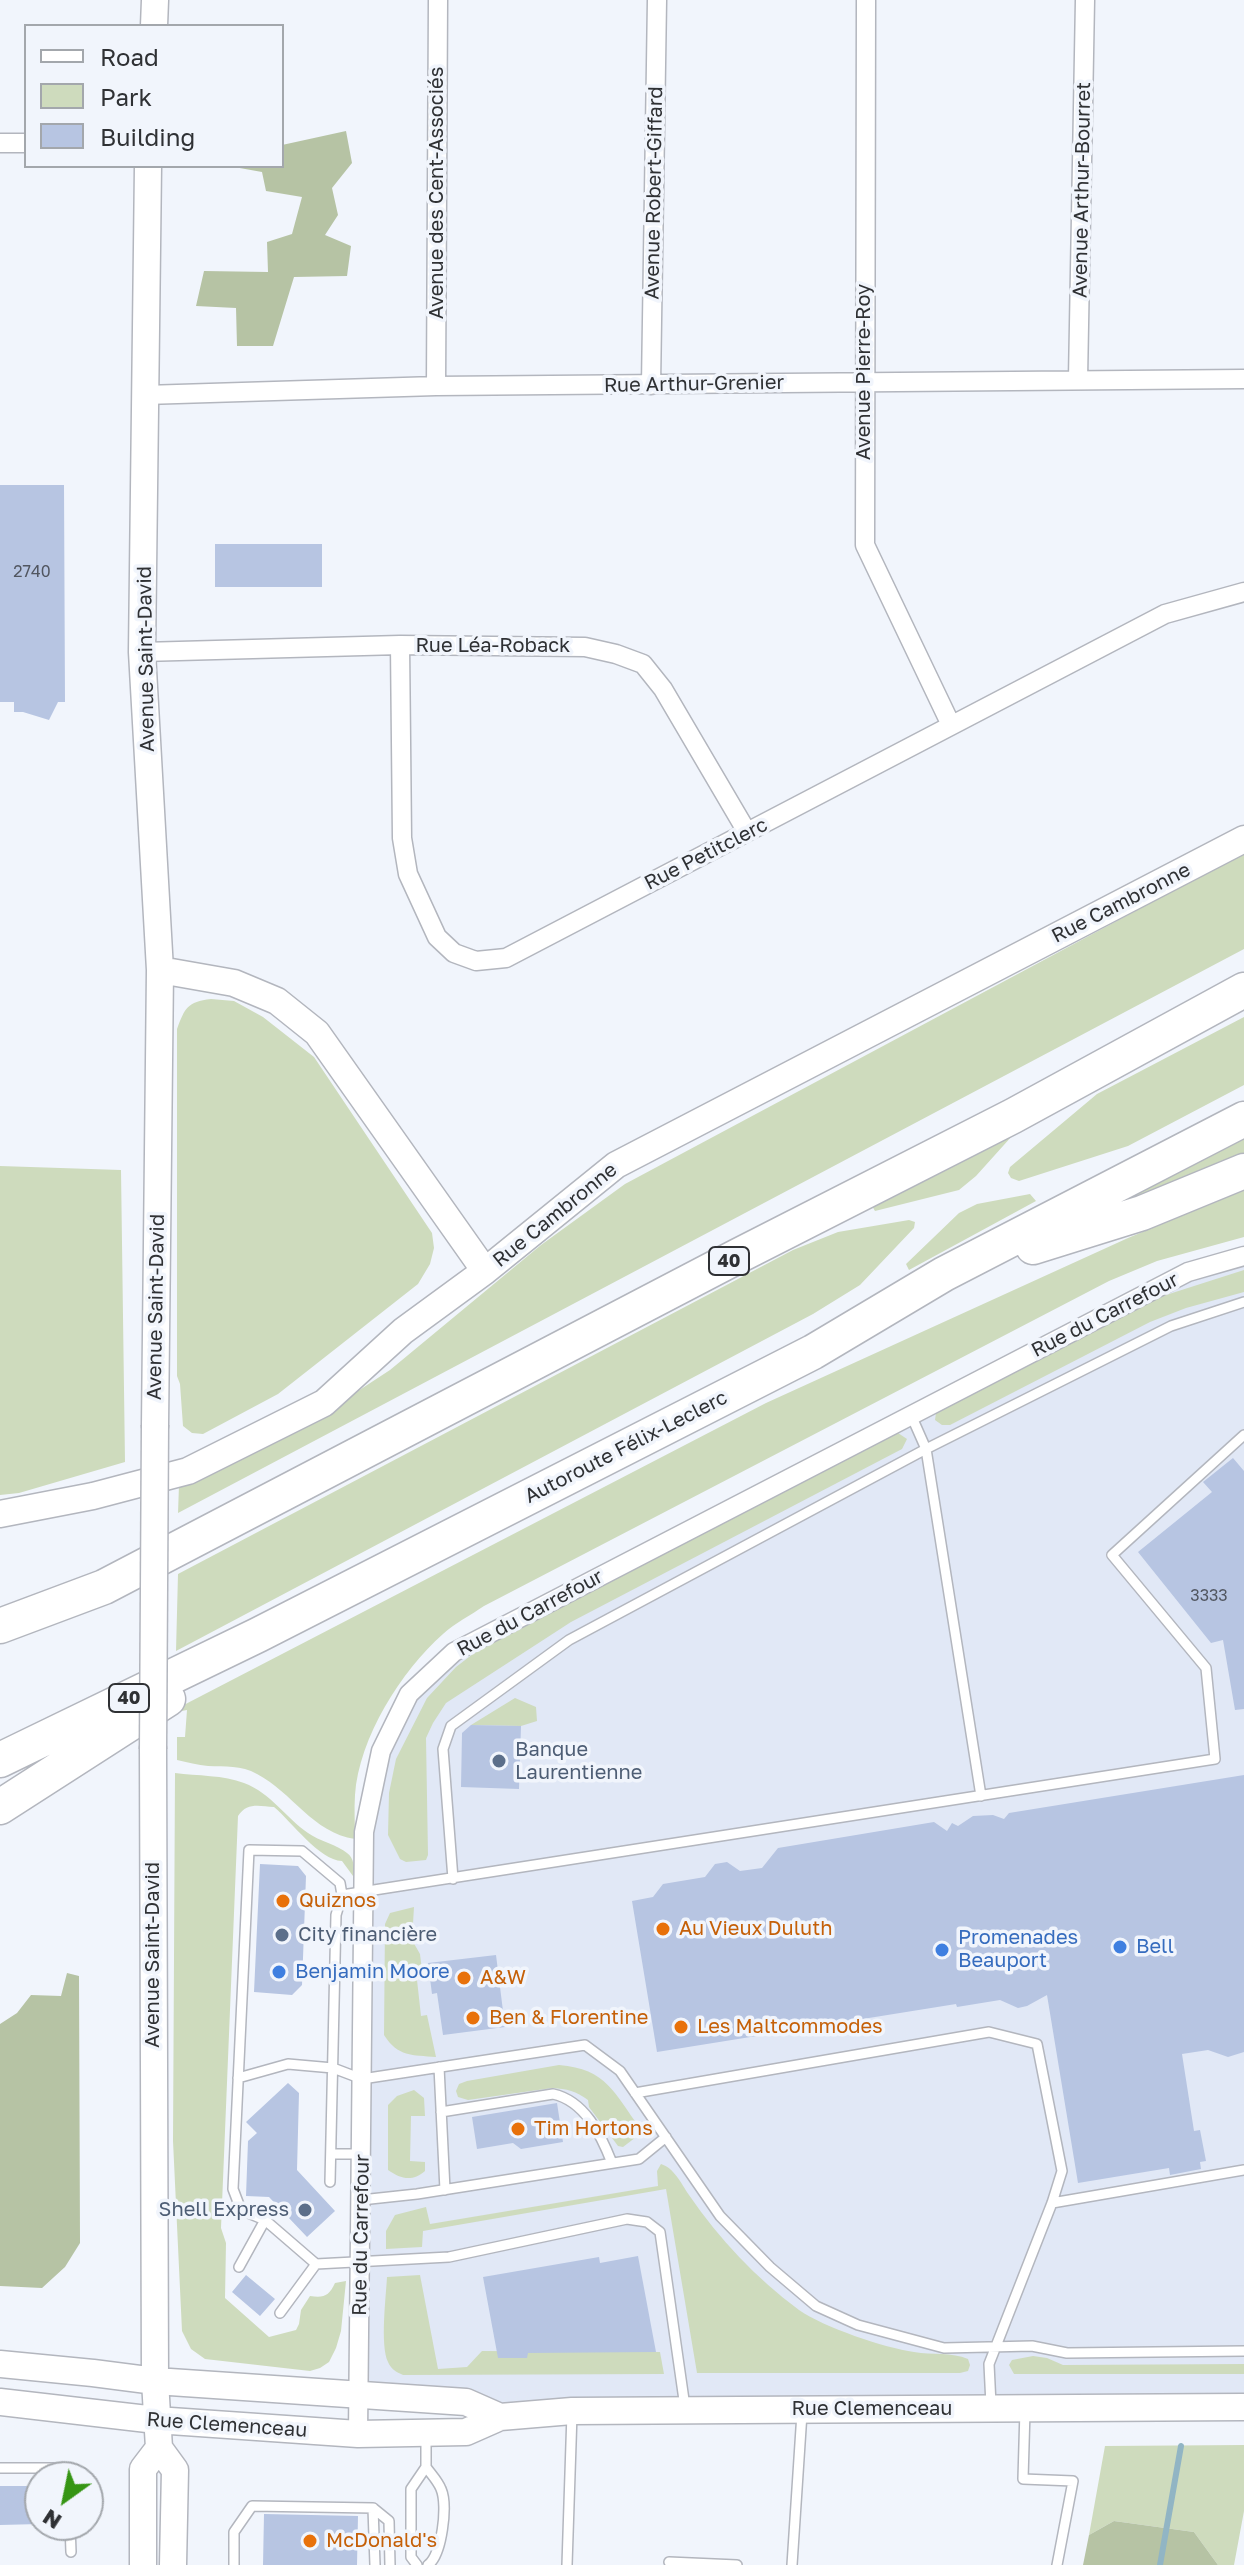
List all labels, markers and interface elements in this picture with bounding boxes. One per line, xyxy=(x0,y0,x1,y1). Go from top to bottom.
legend xyxy=(24,24,284,168)
text: Road xyxy=(100,42,159,71)
street label: Avenue des Cent-Associés xyxy=(425,67,449,319)
text: Park xyxy=(100,82,152,111)
street label: Avenue Arthur-Bourret xyxy=(1068,82,1096,298)
street label: Avenue Robert-Giffard xyxy=(640,86,668,300)
text: Building xyxy=(100,122,195,151)
street label: Avenue Pierre-Roy xyxy=(852,284,876,460)
street label: Rue Arthur-Grenier xyxy=(604,370,784,398)
house number: 2740 xyxy=(13,562,51,582)
street label: Avenue Saint-David xyxy=(132,566,160,752)
street label: Rue Léa-Roback xyxy=(416,634,570,658)
street label: Rue Petitclerc xyxy=(640,813,772,895)
street label: Rue Cambronne xyxy=(1048,858,1194,948)
street label: Rue Cambronne xyxy=(488,1158,622,1272)
street label: Avenue Saint-David xyxy=(142,1214,170,1400)
road number: 40 xyxy=(709,1247,749,1275)
street label: Rue du Carrefour xyxy=(1027,1268,1183,1362)
street label: Autoroute Félix-Leclerc xyxy=(521,1385,731,1509)
street label: Rue du Carrefour xyxy=(453,1564,607,1662)
house number: 3333 xyxy=(1190,1586,1228,1606)
road number: 40 xyxy=(109,1684,149,1712)
place label: Banque Laurentienne xyxy=(515,1738,642,1785)
marker: Banque Laurentienne xyxy=(490,1752,508,1770)
street label: Avenue Saint-David xyxy=(141,1862,165,2048)
place label: Quiznos xyxy=(299,1889,376,1913)
marker: Quiznos xyxy=(274,1892,292,1910)
place label: Au Vieux Duluth xyxy=(679,1917,832,1941)
marker: Au Vieux Duluth xyxy=(654,1920,672,1938)
place label: City financière xyxy=(298,1923,437,1947)
marker: City financière xyxy=(273,1926,291,1944)
place label: Promenades Beauport xyxy=(958,1926,1078,1973)
place label: Bell xyxy=(1136,1935,1174,1959)
marker: Bell xyxy=(1111,1938,1129,1956)
marker: Promenades Beauport xyxy=(933,1941,951,1959)
place label: Benjamin Moore xyxy=(295,1960,450,1984)
marker: Benjamin Moore xyxy=(270,1963,288,1981)
place label: A&W xyxy=(480,1966,526,1990)
marker: A&W xyxy=(455,1969,473,1987)
place label: Ben & Florentine xyxy=(489,2006,648,2030)
marker: Ben & Florentine xyxy=(464,2009,482,2027)
place label: Les Maltcommodes xyxy=(697,2015,883,2039)
marker: Les Maltcommodes xyxy=(672,2018,690,2036)
place label: Tim Hortons xyxy=(534,2117,653,2141)
marker: Tim Hortons xyxy=(509,2120,527,2138)
street label: Rue du Carrefour xyxy=(348,2154,374,2316)
place label: Shell Express xyxy=(159,2198,289,2222)
marker: Shell Express xyxy=(296,2201,314,2219)
street label: Rue Clemenceau xyxy=(792,2397,952,2421)
street label: Rue Clemenceau xyxy=(146,2407,308,2443)
north arrow xyxy=(24,2461,104,2541)
text: N xyxy=(37,2504,66,2536)
place label: McDonald's xyxy=(326,2529,437,2553)
marker: McDonald's xyxy=(301,2532,319,2550)

